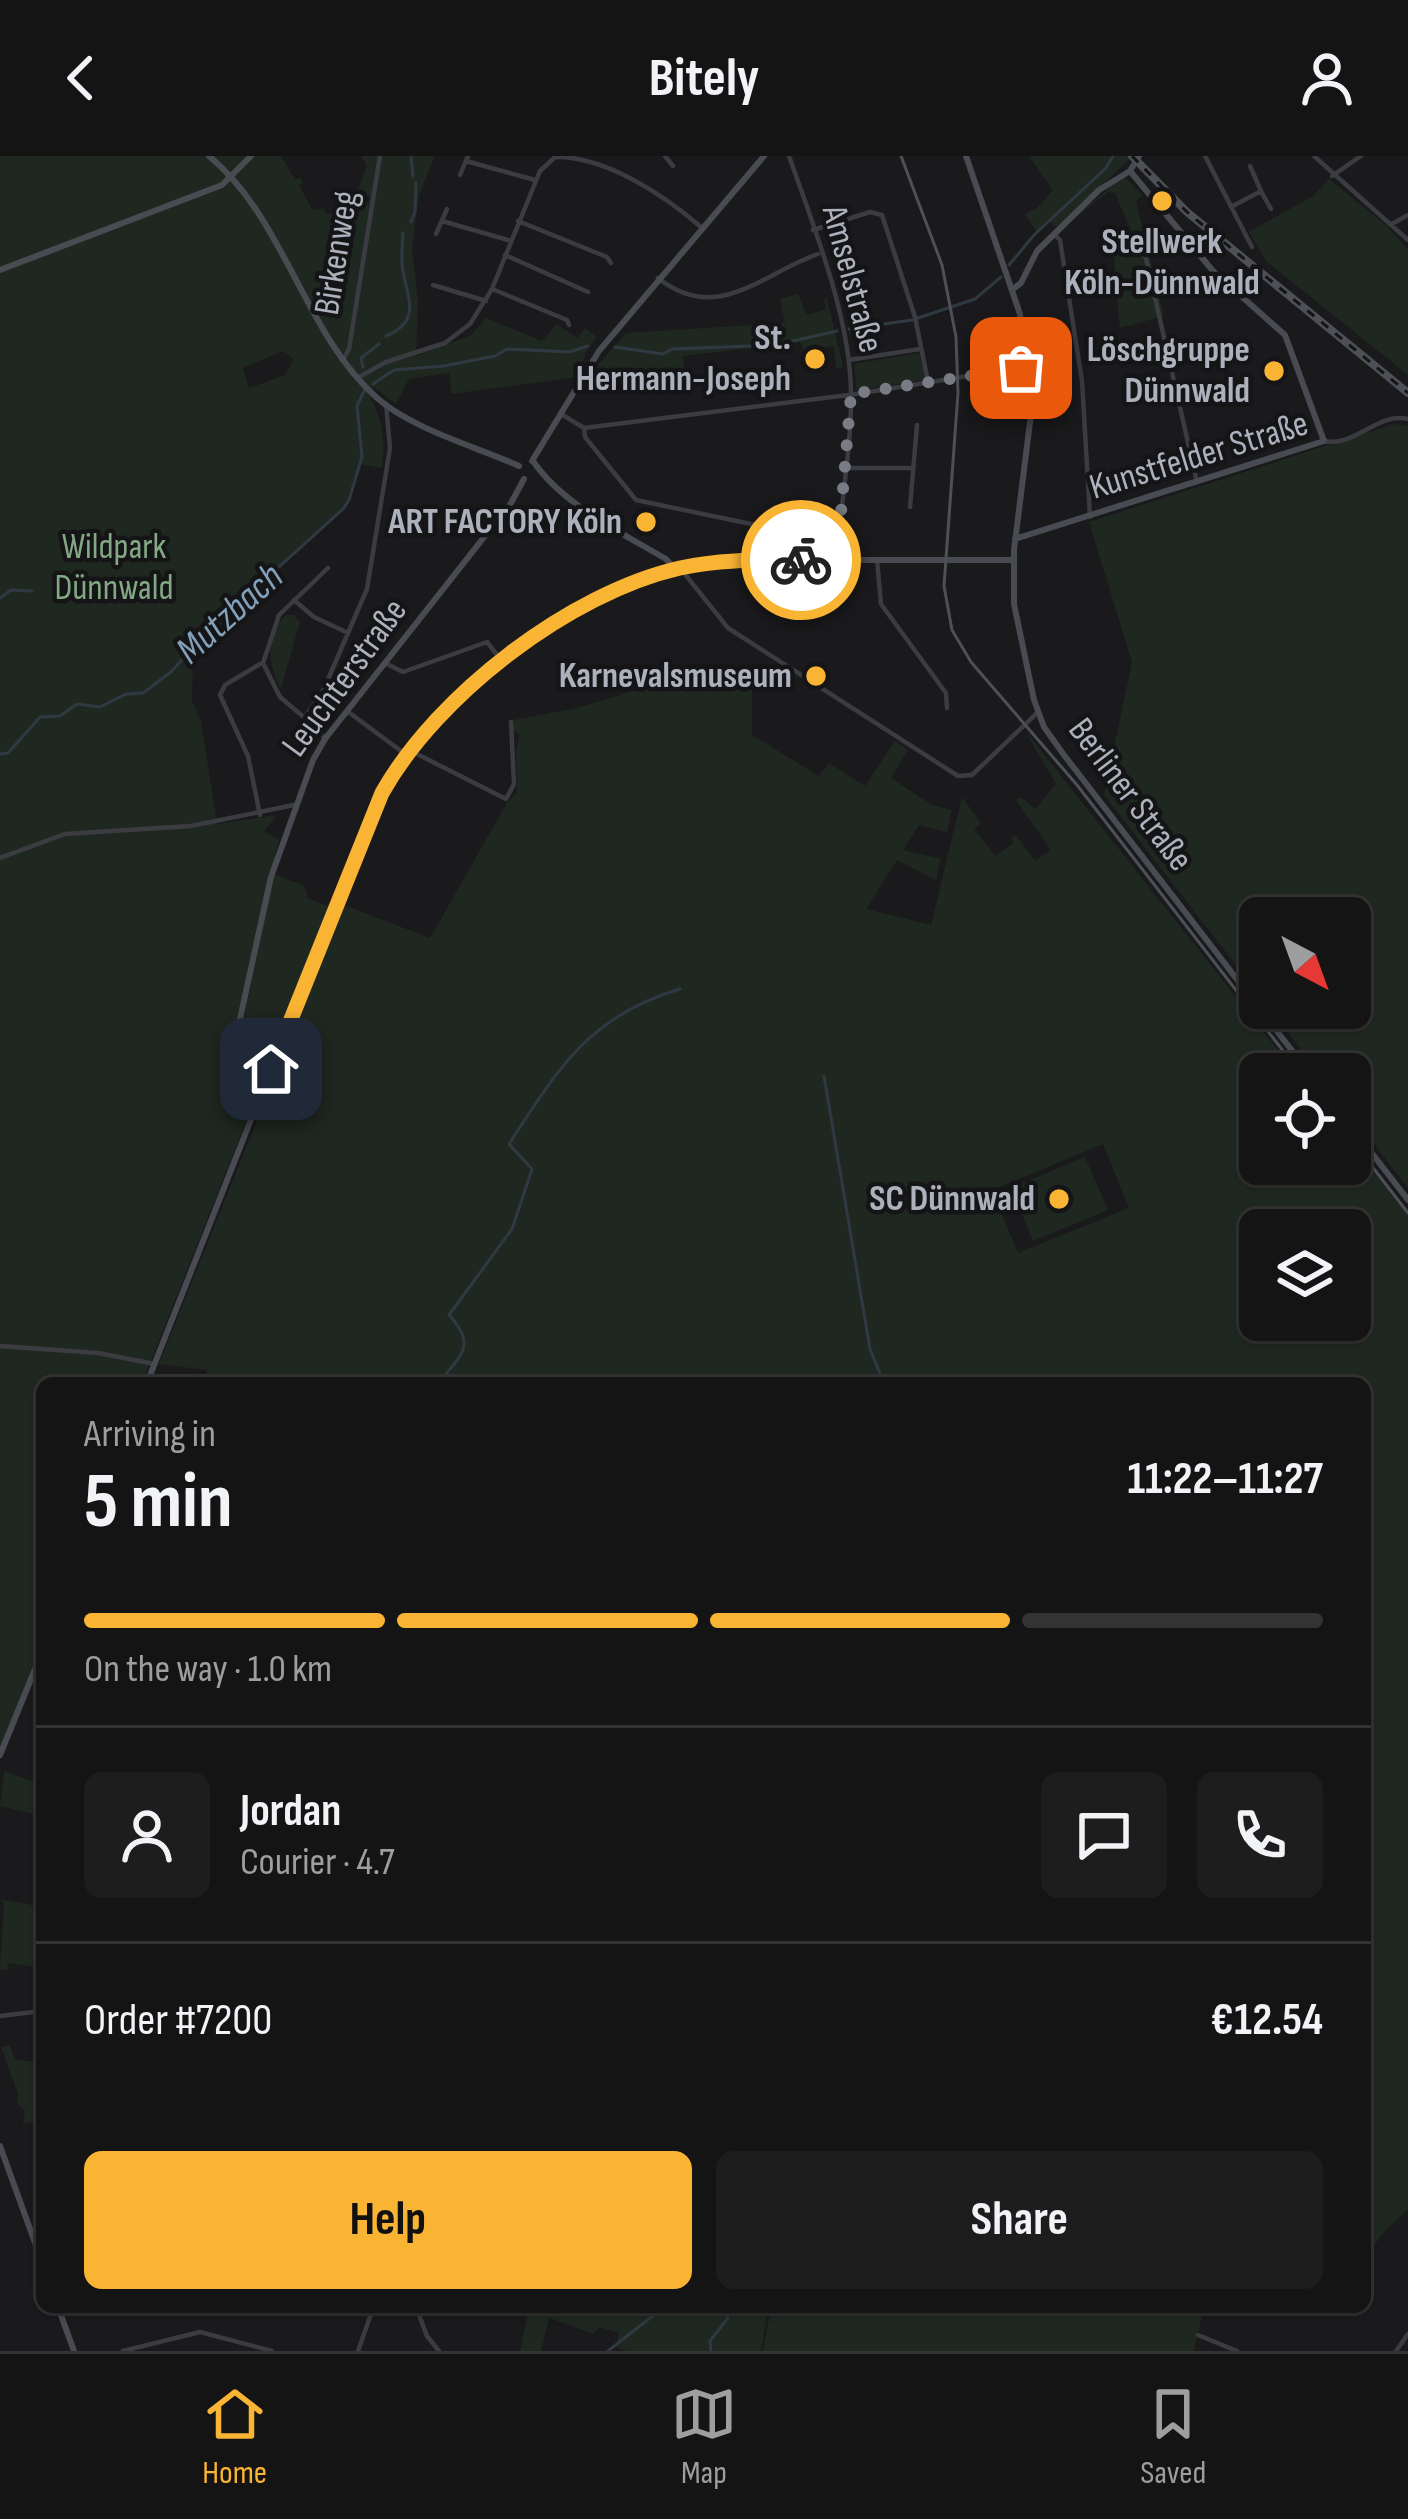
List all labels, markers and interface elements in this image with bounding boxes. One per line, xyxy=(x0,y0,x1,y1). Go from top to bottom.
icon: back xyxy=(48,45,114,111)
icon: person xyxy=(1294,45,1360,111)
text: Bitely xyxy=(649,46,759,111)
street label: Birkenweg xyxy=(306,188,368,318)
marker: Stellwerk Köln-Dünnwald xyxy=(1149,188,1175,214)
street label: Amselstraße xyxy=(812,200,892,357)
place label: Stellwerk Köln-Dünnwald xyxy=(1064,221,1260,305)
place label: St. Hermann-Joseph xyxy=(576,317,791,401)
pin xyxy=(970,317,1072,419)
place label: Löschgruppe Dünnwald xyxy=(1087,329,1250,413)
icon: bag xyxy=(988,335,1054,401)
marker: St. Hermann-Joseph xyxy=(802,346,828,372)
marker: Löschgruppe Dünnwald xyxy=(1261,358,1287,384)
street label: Kunstfelder Straße xyxy=(1085,402,1313,510)
courier xyxy=(741,500,861,620)
place label: ART FACTORY Köln xyxy=(387,501,622,544)
marker: ART FACTORY Köln xyxy=(633,509,659,535)
park label: Wildpark Dünnwald xyxy=(55,526,173,610)
icon: bike xyxy=(768,527,834,593)
water label: Mutzbach xyxy=(167,554,293,674)
street label: Leuchterstraße xyxy=(273,591,417,765)
place label: Karnevalsmuseum xyxy=(559,655,792,698)
marker: Karnevalsmuseum xyxy=(803,663,829,689)
street label: Berliner Straße xyxy=(1059,710,1201,880)
north arrow xyxy=(1239,897,1371,1029)
map controls xyxy=(1239,897,1371,1341)
pin xyxy=(220,1018,322,1120)
icon: home xyxy=(238,1036,304,1102)
button: locate xyxy=(1239,1053,1371,1185)
place label: SC Dünnwald xyxy=(869,1178,1035,1221)
marker: SC Dünnwald xyxy=(1046,1186,1072,1212)
button: layers xyxy=(1239,1209,1371,1341)
text: Arriving in xyxy=(84,1411,216,1458)
text: 11:22–11:27 xyxy=(1127,1452,1323,1507)
text: 5 min xyxy=(84,1456,233,1549)
text: On the way · 1.0 km xyxy=(84,1646,332,1693)
button: person xyxy=(84,1772,210,1898)
button: chat xyxy=(1041,1772,1167,1898)
button: phone xyxy=(1197,1772,1323,1898)
text: Jordan xyxy=(240,1784,341,1839)
text: Courier · 4.7 xyxy=(240,1839,395,1886)
text: Order #7200 xyxy=(84,1993,272,2048)
text: €12.54 xyxy=(1211,1993,1323,2048)
button: Help xyxy=(84,2151,692,2289)
button: Share xyxy=(716,2151,1323,2289)
tab: Home xyxy=(202,2381,268,2493)
tab: Map xyxy=(671,2381,737,2493)
tab: Saved xyxy=(1140,2381,1206,2493)

